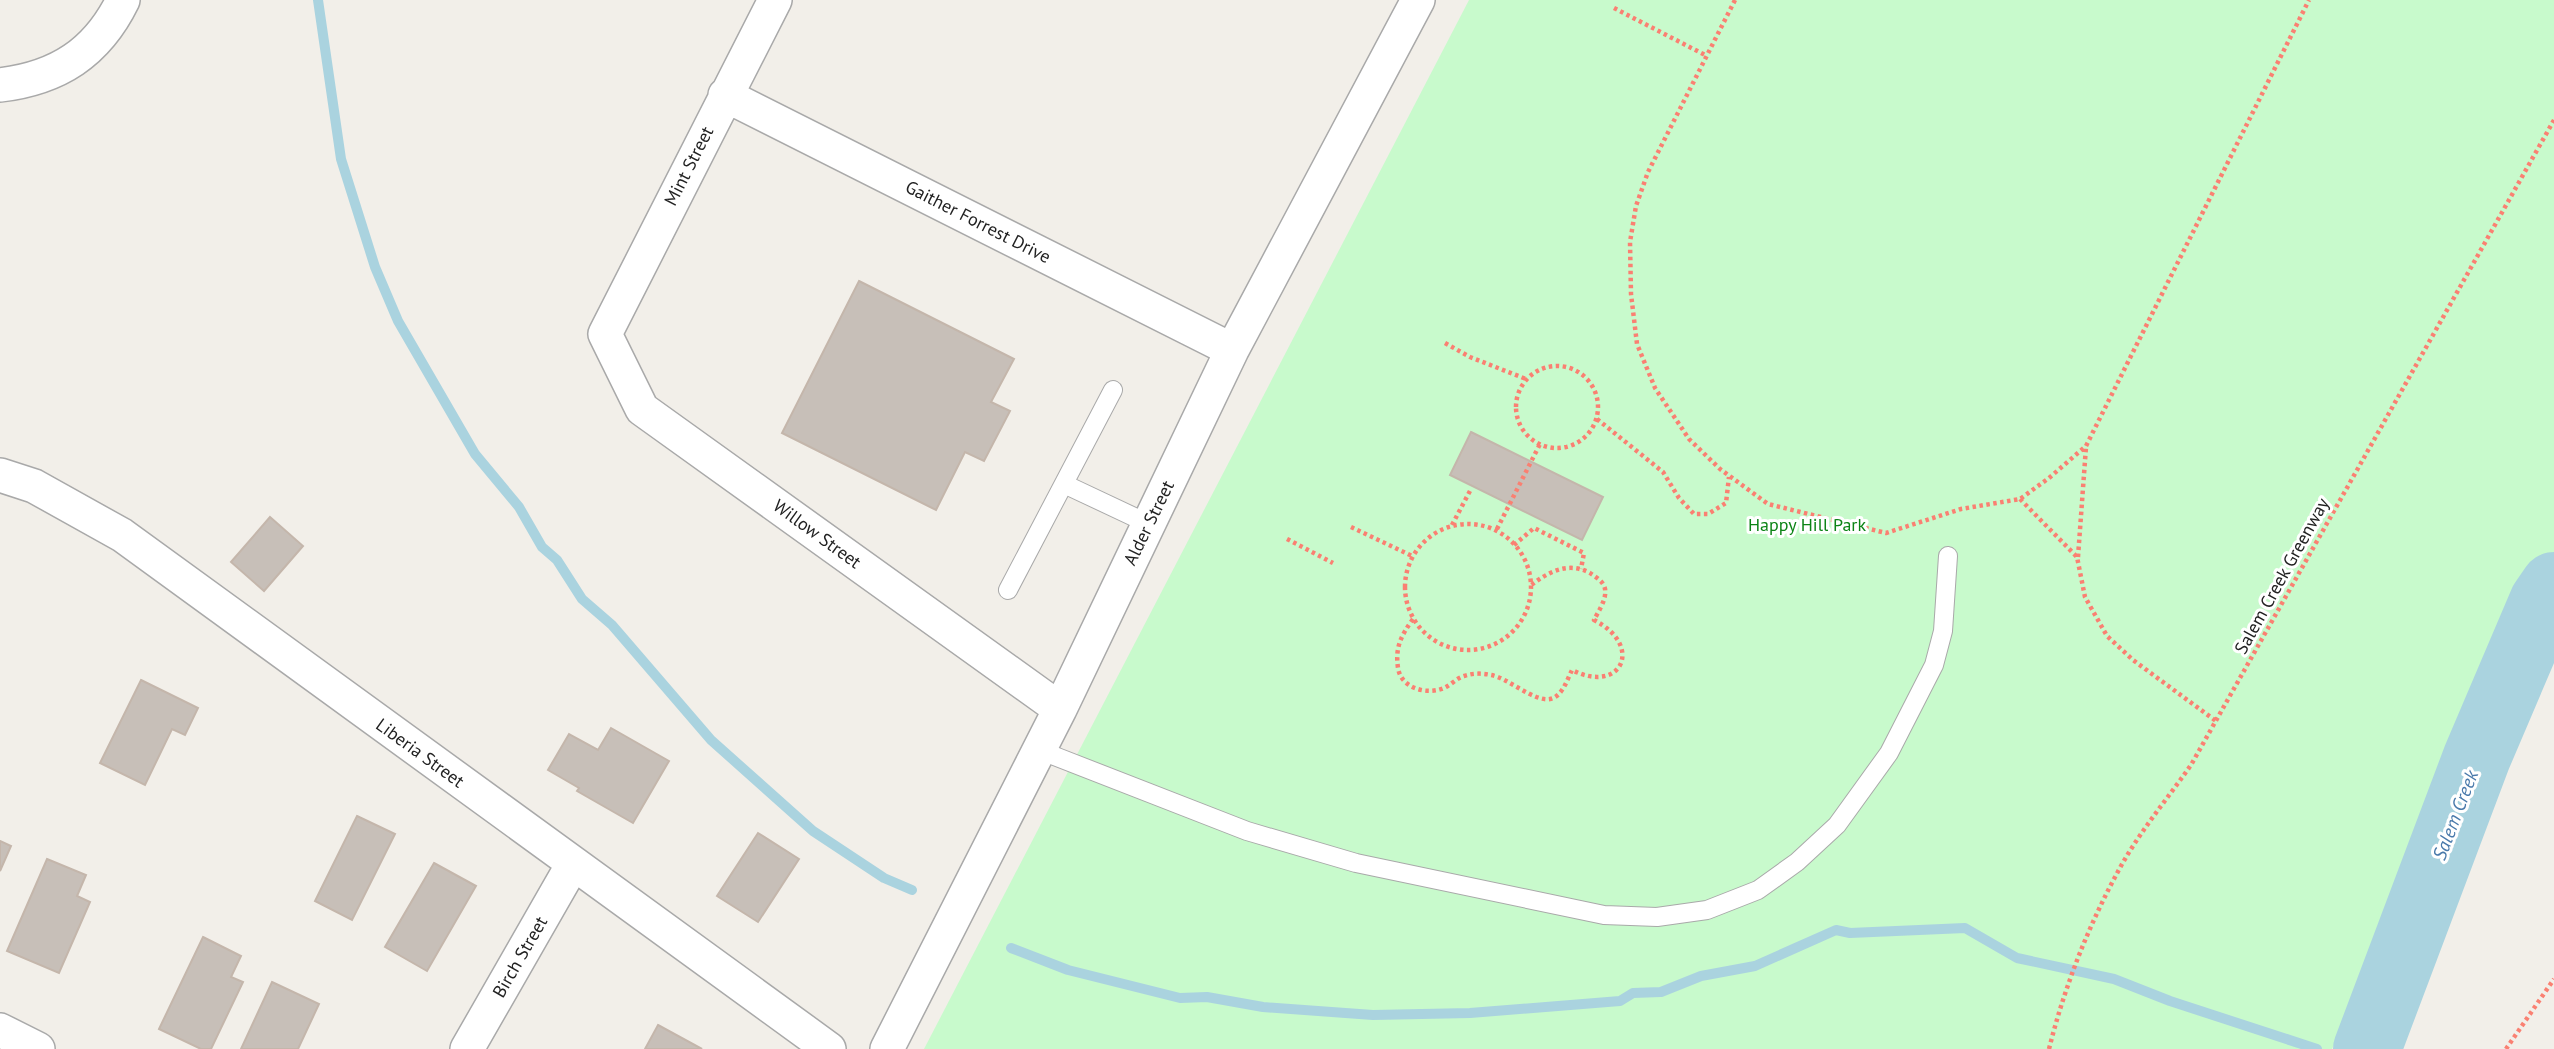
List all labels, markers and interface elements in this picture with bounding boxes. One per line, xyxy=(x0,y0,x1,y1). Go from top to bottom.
street label: Mint Street xyxy=(659,122,718,209)
street label: Gaither Forrest Drive xyxy=(902,175,1055,268)
street label: Alder Street xyxy=(1118,477,1179,569)
street label: Salem Creek Greenway xyxy=(2229,493,2334,658)
street label: Willow Street xyxy=(769,494,866,573)
park label: Happy Hill Park xyxy=(1748,513,1866,536)
street label: Liberia Street xyxy=(372,713,469,792)
water label: Salem Creek xyxy=(2427,765,2484,863)
street label: Birch Street xyxy=(487,912,552,1002)

